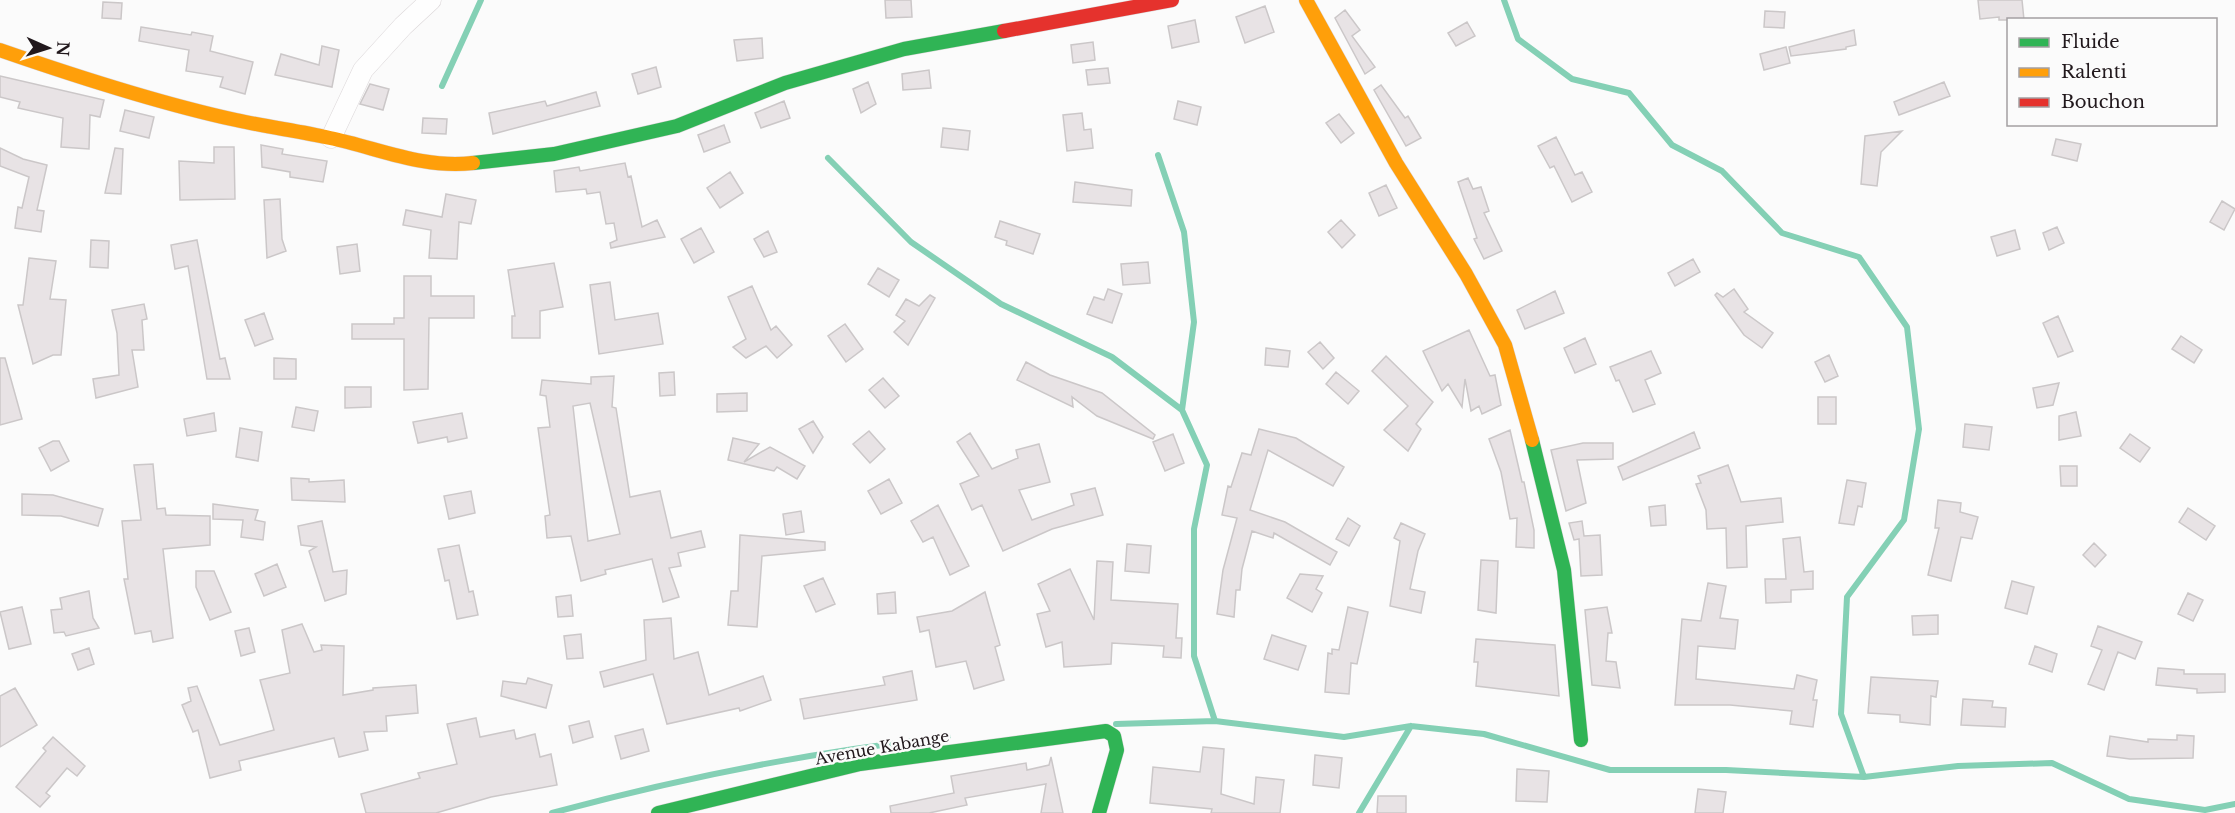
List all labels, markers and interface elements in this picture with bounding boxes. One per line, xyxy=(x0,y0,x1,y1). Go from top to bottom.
north arrow xyxy=(18,18,78,78)
legend xyxy=(2007,18,2217,126)
text: Fluide xyxy=(2061,31,2120,53)
text: N xyxy=(53,41,73,57)
text: Ralenti xyxy=(2061,61,2127,83)
text: Bouchon xyxy=(2061,91,2145,113)
street label: Avenue Kabange xyxy=(812,725,951,769)

